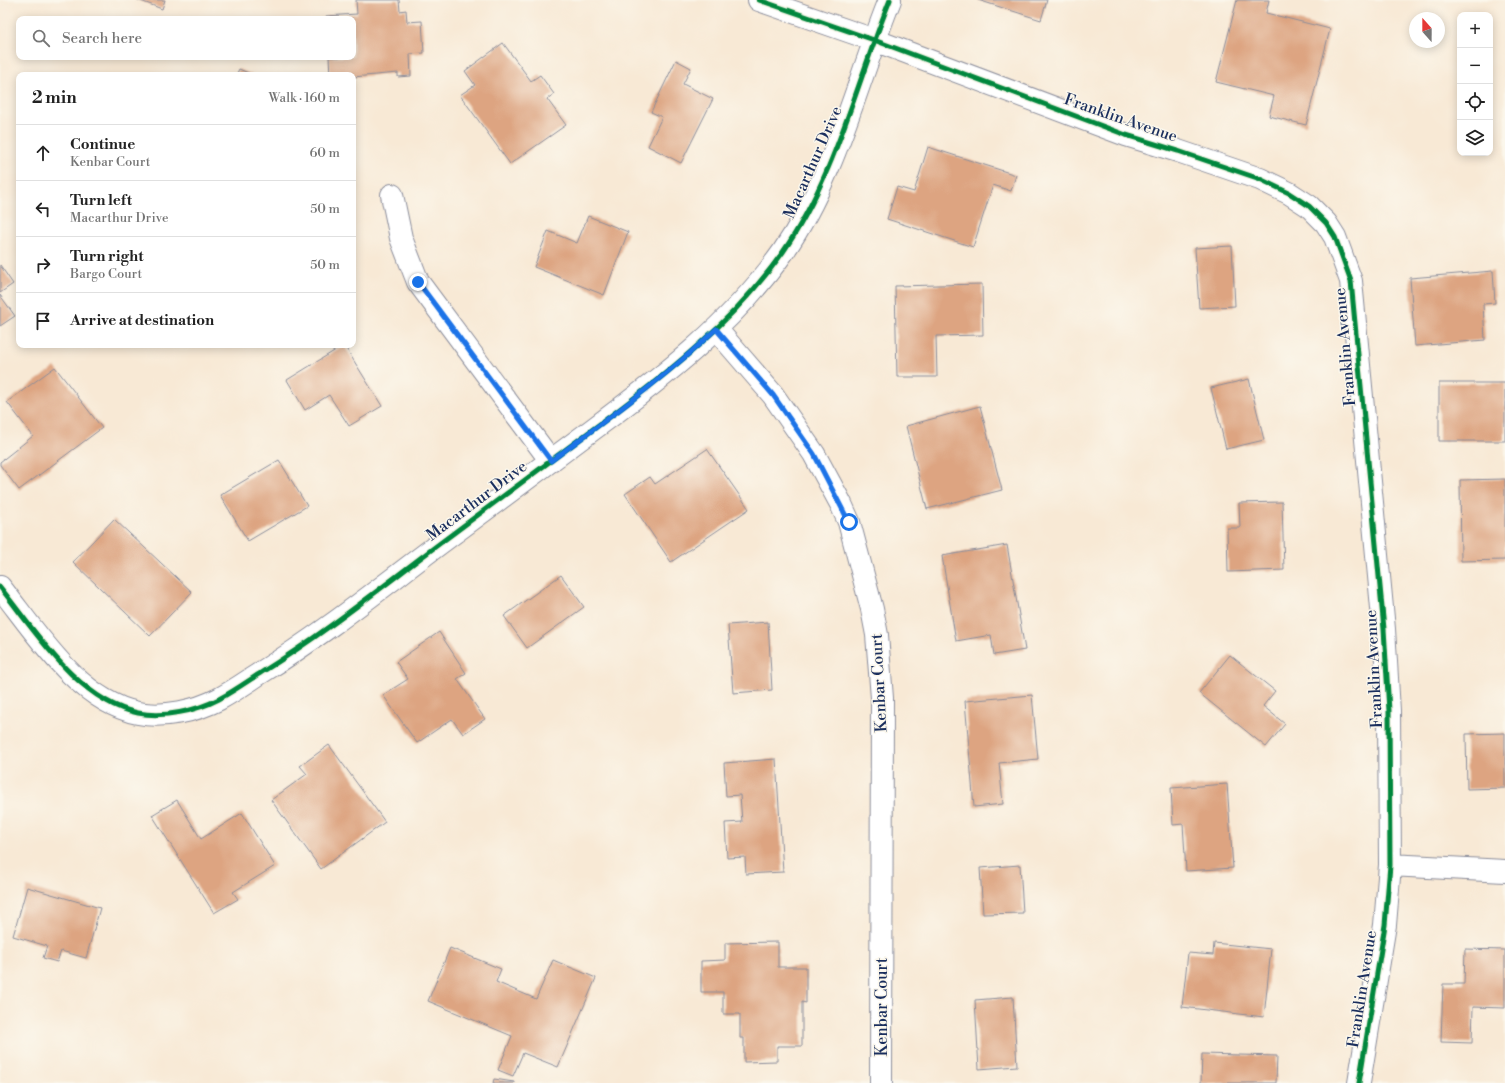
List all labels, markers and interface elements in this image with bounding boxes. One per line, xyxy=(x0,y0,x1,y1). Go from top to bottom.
north arrow xyxy=(1409,12,1445,48)
map controls xyxy=(1457,12,1493,156)
button: + xyxy=(1457,12,1493,48)
search box xyxy=(16,16,356,60)
icon: search xyxy=(30,27,52,49)
text: Search here xyxy=(62,29,142,48)
button: − xyxy=(1457,48,1493,84)
button: locate xyxy=(1457,84,1493,120)
text: 2 min xyxy=(32,87,77,109)
street label: Franklin Avenue xyxy=(1061,89,1180,147)
text: Walk · 160 m xyxy=(269,90,340,106)
street label: Macarthur Drive xyxy=(779,103,847,222)
button: layers xyxy=(1457,120,1493,156)
text: Continue xyxy=(70,135,135,154)
icon: ahead xyxy=(32,142,54,164)
text: 60 m xyxy=(309,145,340,161)
text: Kenbar Court xyxy=(70,154,150,170)
text: Turn left xyxy=(70,191,132,210)
icon: left xyxy=(32,198,54,220)
text: 50 m xyxy=(310,201,340,217)
text: Macarthur Drive xyxy=(70,210,169,226)
text: Turn right xyxy=(70,247,144,266)
icon: right xyxy=(32,254,54,276)
text: 50 m xyxy=(310,257,340,273)
text: Bargo Court xyxy=(70,266,142,282)
route end xyxy=(409,273,427,291)
street label: Franklin Avenue xyxy=(1330,287,1360,407)
icon: arrive xyxy=(32,310,54,332)
text: Arrive at destination xyxy=(70,311,214,330)
street label: Macarthur Drive xyxy=(422,456,531,545)
route start xyxy=(840,513,858,531)
street label: Franklin Avenue xyxy=(1361,609,1387,729)
street label: Kenbar Court xyxy=(866,633,892,733)
street label: Franklin Avenue xyxy=(1343,929,1381,1049)
street label: Kenbar Court xyxy=(872,957,892,1056)

